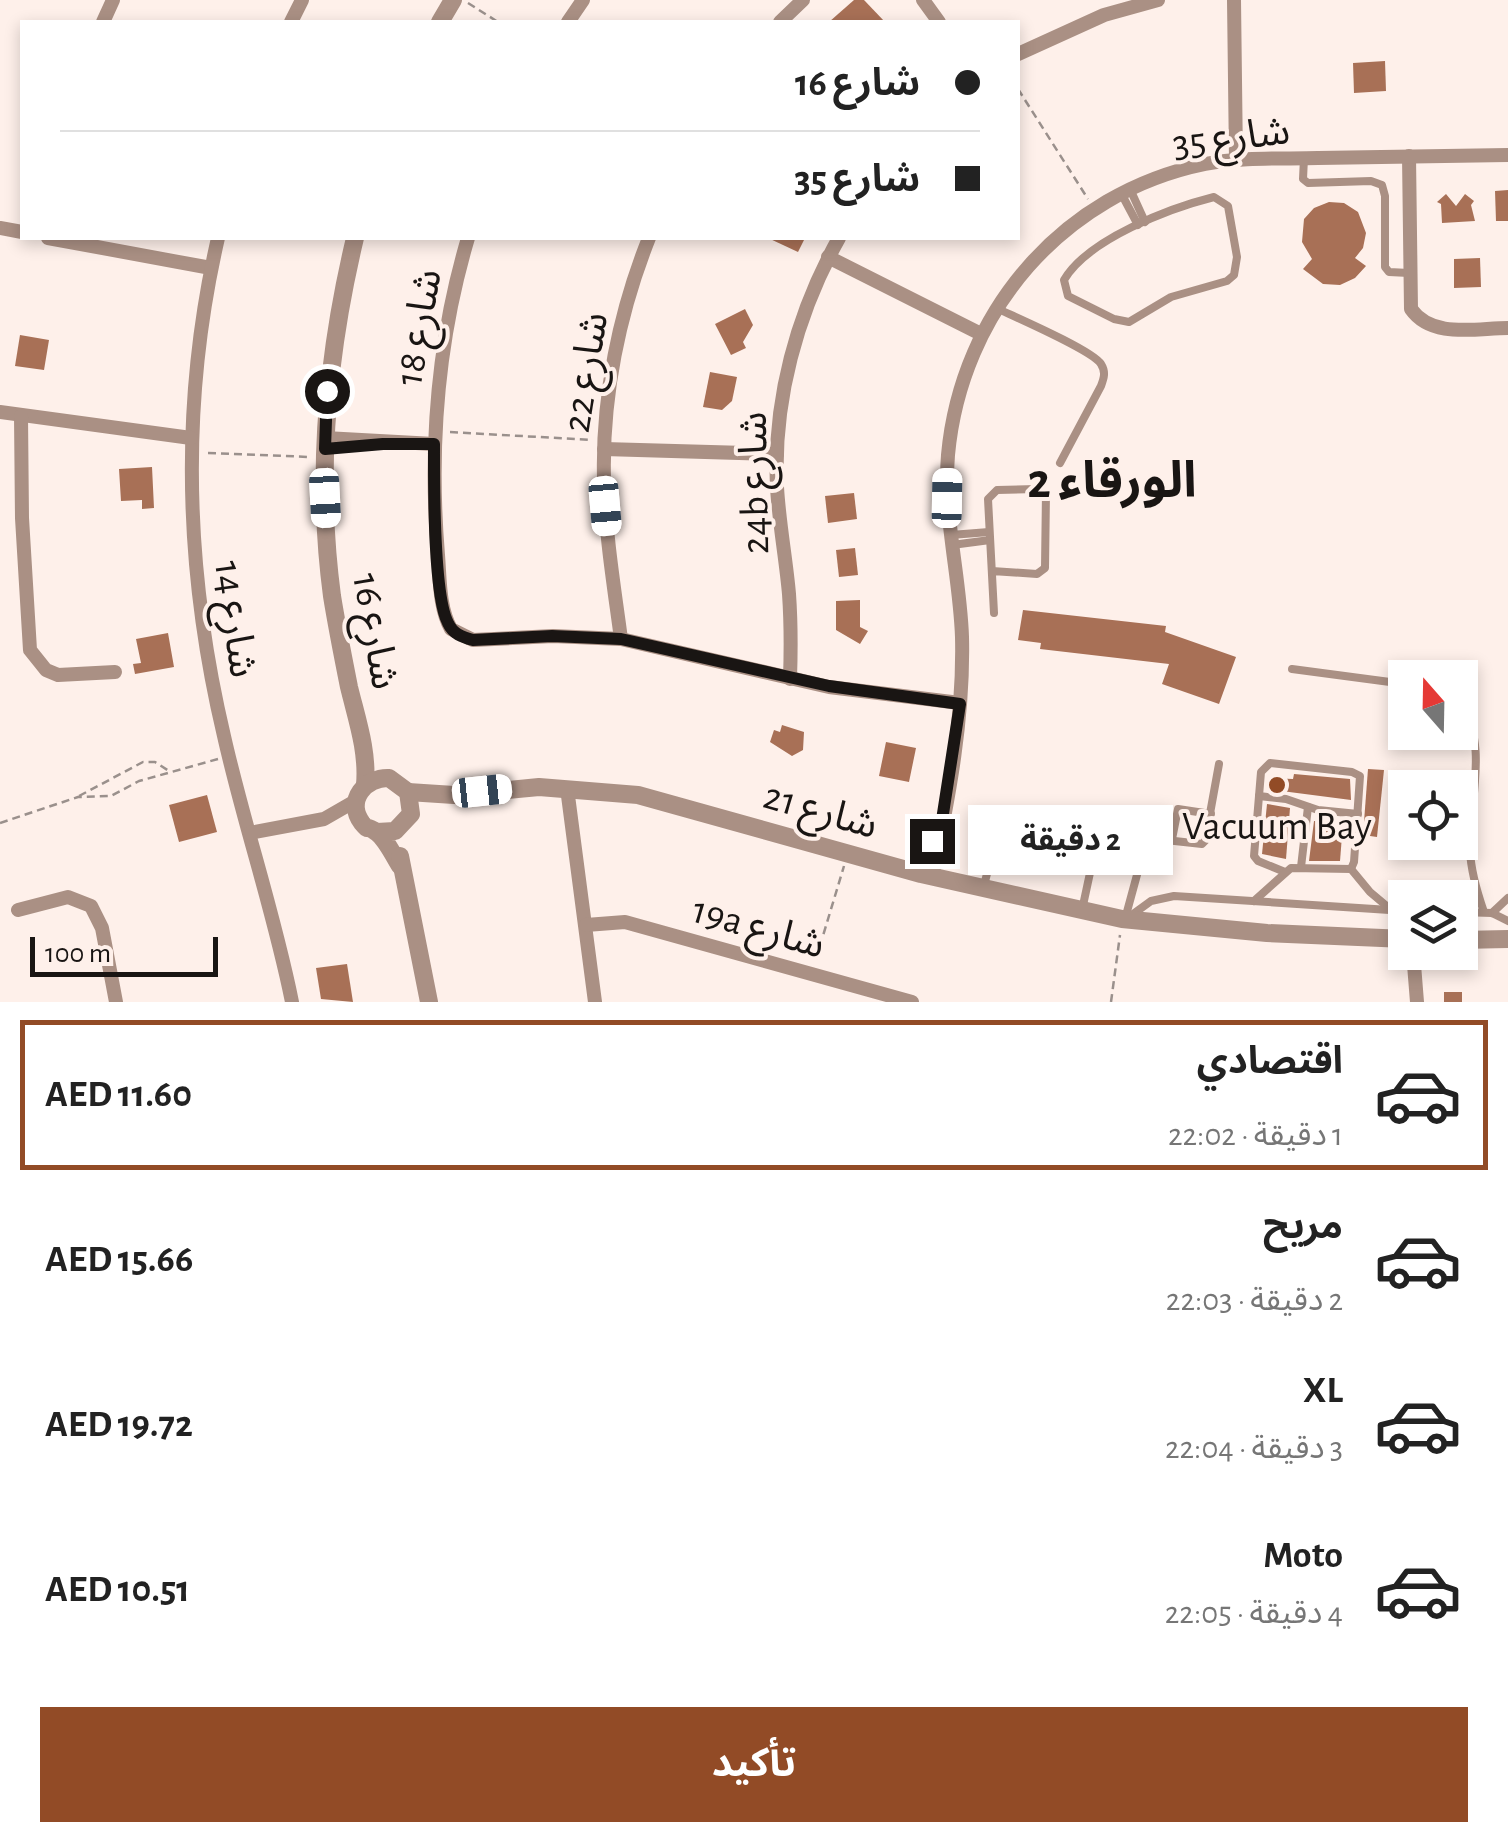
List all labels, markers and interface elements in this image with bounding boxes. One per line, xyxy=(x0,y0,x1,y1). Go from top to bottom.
text: شارع 16 xyxy=(795,65,920,103)
street label: شارع 35 xyxy=(1170,111,1293,173)
text: شارع 35 xyxy=(794,161,920,199)
street label: شارع 18 xyxy=(389,266,457,390)
street label: شارع 22 xyxy=(557,309,623,436)
route start xyxy=(305,369,350,414)
street label: 24b شارع xyxy=(734,411,784,555)
district label: الورقاء 2 xyxy=(1027,457,1197,509)
car xyxy=(308,467,342,529)
car xyxy=(931,468,963,528)
car xyxy=(587,475,623,537)
street label: شارع 14 xyxy=(199,558,263,681)
street label: شارع 16 xyxy=(337,570,405,694)
north arrow xyxy=(1388,660,1478,750)
map controls xyxy=(1388,660,1478,970)
button: locate xyxy=(1388,770,1478,860)
car xyxy=(451,773,513,809)
marker: Vacuum Bay xyxy=(1266,774,1288,796)
street label: شارع 21 xyxy=(757,776,882,854)
callout: 2 دقيقة xyxy=(967,806,1172,876)
place label: Vacuum Bay xyxy=(1182,807,1372,847)
route end xyxy=(910,819,955,864)
text: 2 دقيقة xyxy=(1020,824,1121,856)
button: layers xyxy=(1388,880,1478,970)
street label: 19a شارع xyxy=(686,890,829,974)
scale bar xyxy=(30,932,218,976)
text: 100 m xyxy=(45,940,111,968)
text: اقتصادي xyxy=(1197,1043,1343,1081)
icon: car xyxy=(1373,1050,1463,1140)
text: AED 11.60 xyxy=(45,1076,192,1114)
text: 1 دقيقة · 22:02 xyxy=(1168,1119,1343,1151)
text: مريح xyxy=(1263,1208,1343,1246)
icon: car xyxy=(1373,1215,1463,1305)
text: AED 15.66 xyxy=(45,1241,193,1279)
text: 2 دقيقة · 22:03 xyxy=(1166,1284,1343,1316)
text: XL xyxy=(1303,1372,1343,1410)
icon: car xyxy=(1373,1380,1463,1470)
text: AED 19.72 xyxy=(45,1406,193,1444)
text: 3 دقيقة · 22:04 xyxy=(1165,1432,1343,1464)
text: Moto xyxy=(1263,1537,1343,1575)
icon: car xyxy=(1373,1545,1463,1635)
text: AED 10.51 xyxy=(45,1571,190,1609)
text: 4 دقيقة · 22:05 xyxy=(1165,1597,1343,1629)
button: تأكيد xyxy=(40,1707,1468,1822)

